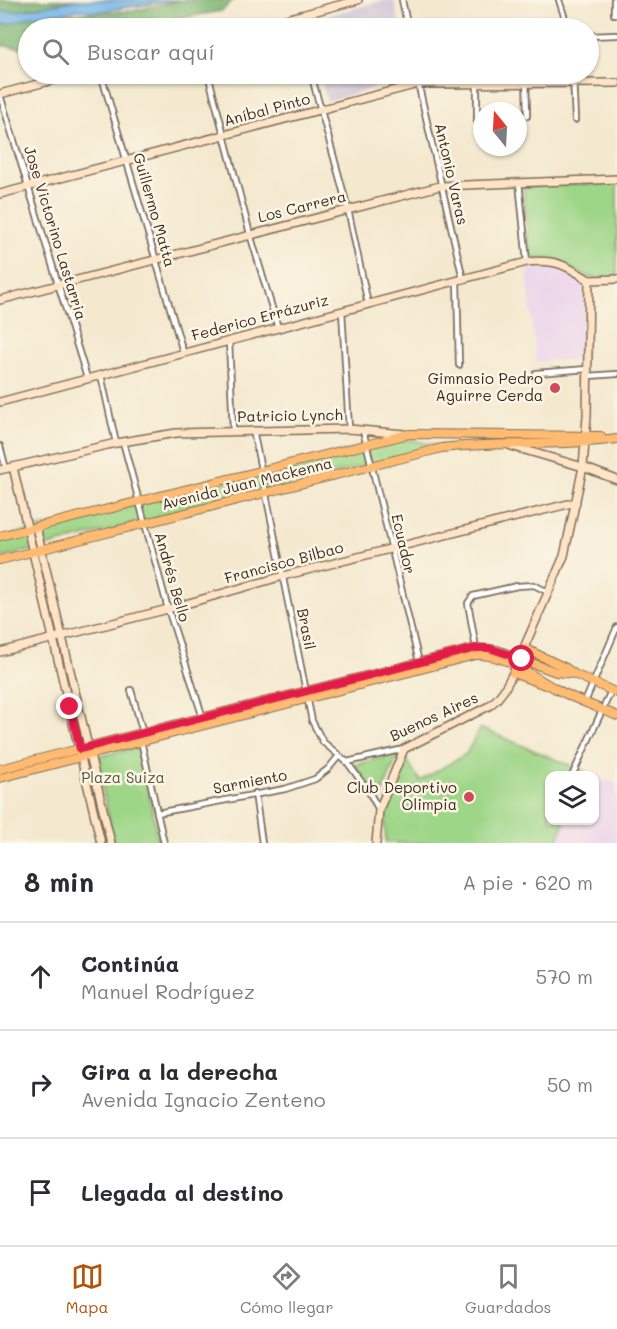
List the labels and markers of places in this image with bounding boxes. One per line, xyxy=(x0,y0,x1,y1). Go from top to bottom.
place label: Gimnasio Pedro Aguirre Cerda xyxy=(428,368,543,405)
marker: Gimnasio Pedro Aguirre Cerda xyxy=(548,381,562,395)
place label: Club Deportivo Olimpia xyxy=(347,777,457,814)
marker: Club Deportivo Olimpia xyxy=(462,790,476,804)

